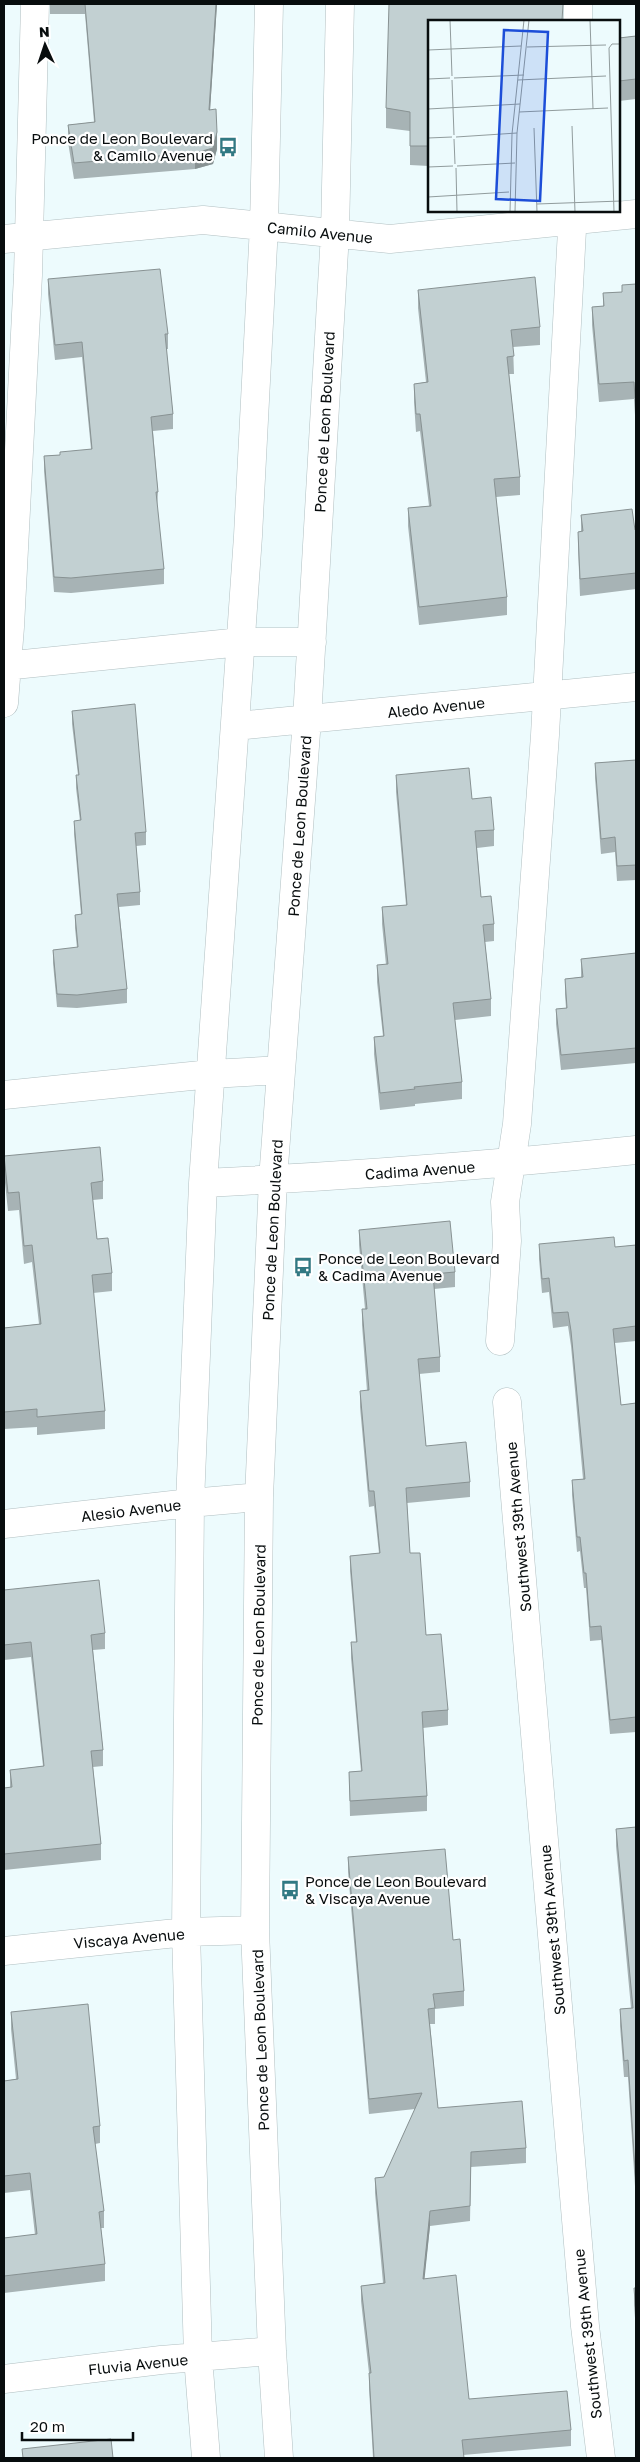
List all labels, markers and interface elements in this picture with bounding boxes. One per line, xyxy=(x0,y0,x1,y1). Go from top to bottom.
north arrow xyxy=(20,20,70,70)
inset map xyxy=(428,20,620,212)
text: N xyxy=(39,23,50,40)
place label: Ponce de Leon Boulevard & Camilo Avenue xyxy=(31,129,213,164)
bus stop icon: Ponce de Leon Boulevard & Camilo Avenue xyxy=(217,136,239,158)
street label: Camilo Avenue xyxy=(266,217,374,247)
street label: Ponce de Leon Boulevard xyxy=(310,331,338,513)
street label: Aledo Avenue xyxy=(386,693,486,721)
street label: Ponce de Leon Boulevard xyxy=(284,735,314,917)
street label: Ponce de Leon Boulevard xyxy=(258,1139,286,1321)
street label: Cadima Avenue xyxy=(364,1157,476,1183)
place label: Ponce de Leon Boulevard & Cadima Avenue xyxy=(318,1249,500,1284)
bus stop icon: Ponce de Leon Boulevard & Cadima Avenue xyxy=(292,1256,314,1278)
street label: Southwest 39th Avenue xyxy=(502,1441,534,1613)
street label: Alesio Avenue xyxy=(80,1495,182,1525)
street label: Ponce de Leon Boulevard xyxy=(247,1544,269,1726)
street label: Southwest 39th Avenue xyxy=(536,1844,568,2016)
place label: Ponce de Leon Boulevard & Viscaya Avenue xyxy=(305,1872,487,1907)
bus stop icon: Ponce de Leon Boulevard & Viscaya Avenue xyxy=(279,1879,301,1901)
street label: Viscaya Avenue xyxy=(73,1924,186,1952)
street label: Ponce de Leon Boulevard xyxy=(248,1949,272,2131)
street label: Southwest 39th Avenue xyxy=(569,2248,605,2420)
street label: Fluvia Avenue xyxy=(87,2350,189,2378)
scale bar xyxy=(22,2410,134,2442)
text: 20 m xyxy=(30,2417,65,2435)

